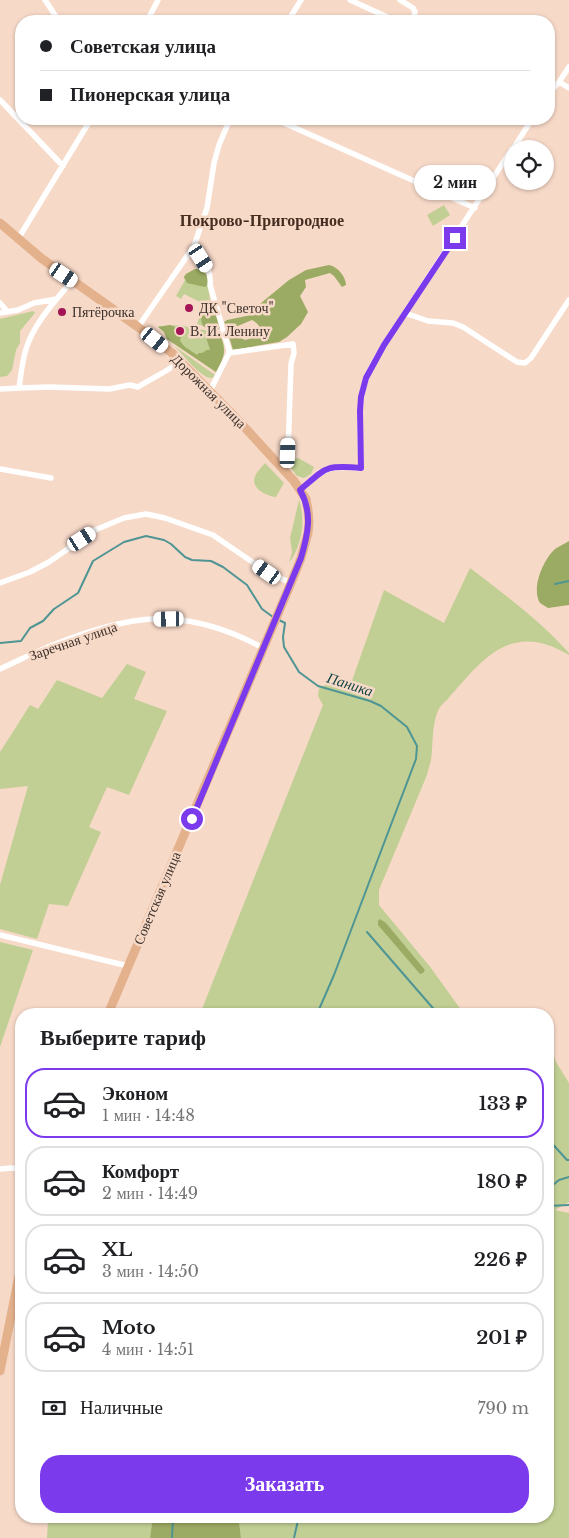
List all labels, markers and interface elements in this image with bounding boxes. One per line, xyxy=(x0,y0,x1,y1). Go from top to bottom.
text: Советская улица xyxy=(70,35,216,58)
text: Пионерская улица xyxy=(70,83,230,106)
map controls xyxy=(504,140,554,190)
button: locate xyxy=(504,140,554,190)
callout: 2 мин xyxy=(414,166,496,200)
text: 2 мин xyxy=(433,172,477,192)
district label: Покрово-Пригородное xyxy=(180,210,344,230)
route end xyxy=(444,227,466,249)
car xyxy=(186,241,215,275)
car xyxy=(47,260,80,290)
place label: ДК "Светоч" xyxy=(199,299,274,317)
marker: ДК "Светоч" xyxy=(183,302,195,314)
place label: Пятёрочка xyxy=(72,303,135,321)
marker: Пятёрочка xyxy=(56,306,68,318)
place label: В. И. Ленину xyxy=(190,322,270,340)
car xyxy=(138,325,171,355)
marker: В. И. Ленину xyxy=(174,325,186,337)
street label: Дорожная улица xyxy=(168,350,251,433)
car xyxy=(279,438,296,468)
car xyxy=(65,525,98,553)
car xyxy=(250,557,283,587)
car xyxy=(153,611,184,627)
street label: Заречная улица xyxy=(27,617,120,664)
water label: Паника xyxy=(324,667,375,700)
route start xyxy=(181,808,203,830)
street label: Советская улица xyxy=(129,848,185,947)
text: Выберите тариф xyxy=(40,1024,206,1051)
icon: car xyxy=(42,1081,87,1126)
text: Эконом xyxy=(102,1082,168,1105)
text: 133 ₽ xyxy=(478,1092,527,1115)
text: 1 мин · 14:48 xyxy=(102,1105,195,1125)
icon: car xyxy=(42,1159,87,1204)
text: Комфорт xyxy=(102,1160,179,1183)
text: 180 ₽ xyxy=(476,1170,527,1193)
text: 2 мин · 14:49 xyxy=(102,1183,198,1203)
icon: car xyxy=(42,1237,87,1282)
text: XL xyxy=(102,1238,132,1261)
text: 226 ₽ xyxy=(474,1248,527,1271)
text: 3 мин · 14:50 xyxy=(102,1261,199,1281)
icon: car xyxy=(42,1315,87,1360)
text: Moto xyxy=(102,1316,156,1339)
text: 201 ₽ xyxy=(476,1326,527,1349)
text: 4 мин · 14:51 xyxy=(102,1339,194,1359)
icon: cash xyxy=(40,1394,68,1422)
text: Наличные xyxy=(80,1396,163,1419)
text: 790 m xyxy=(477,1398,529,1418)
button: Заказать xyxy=(40,1455,529,1513)

